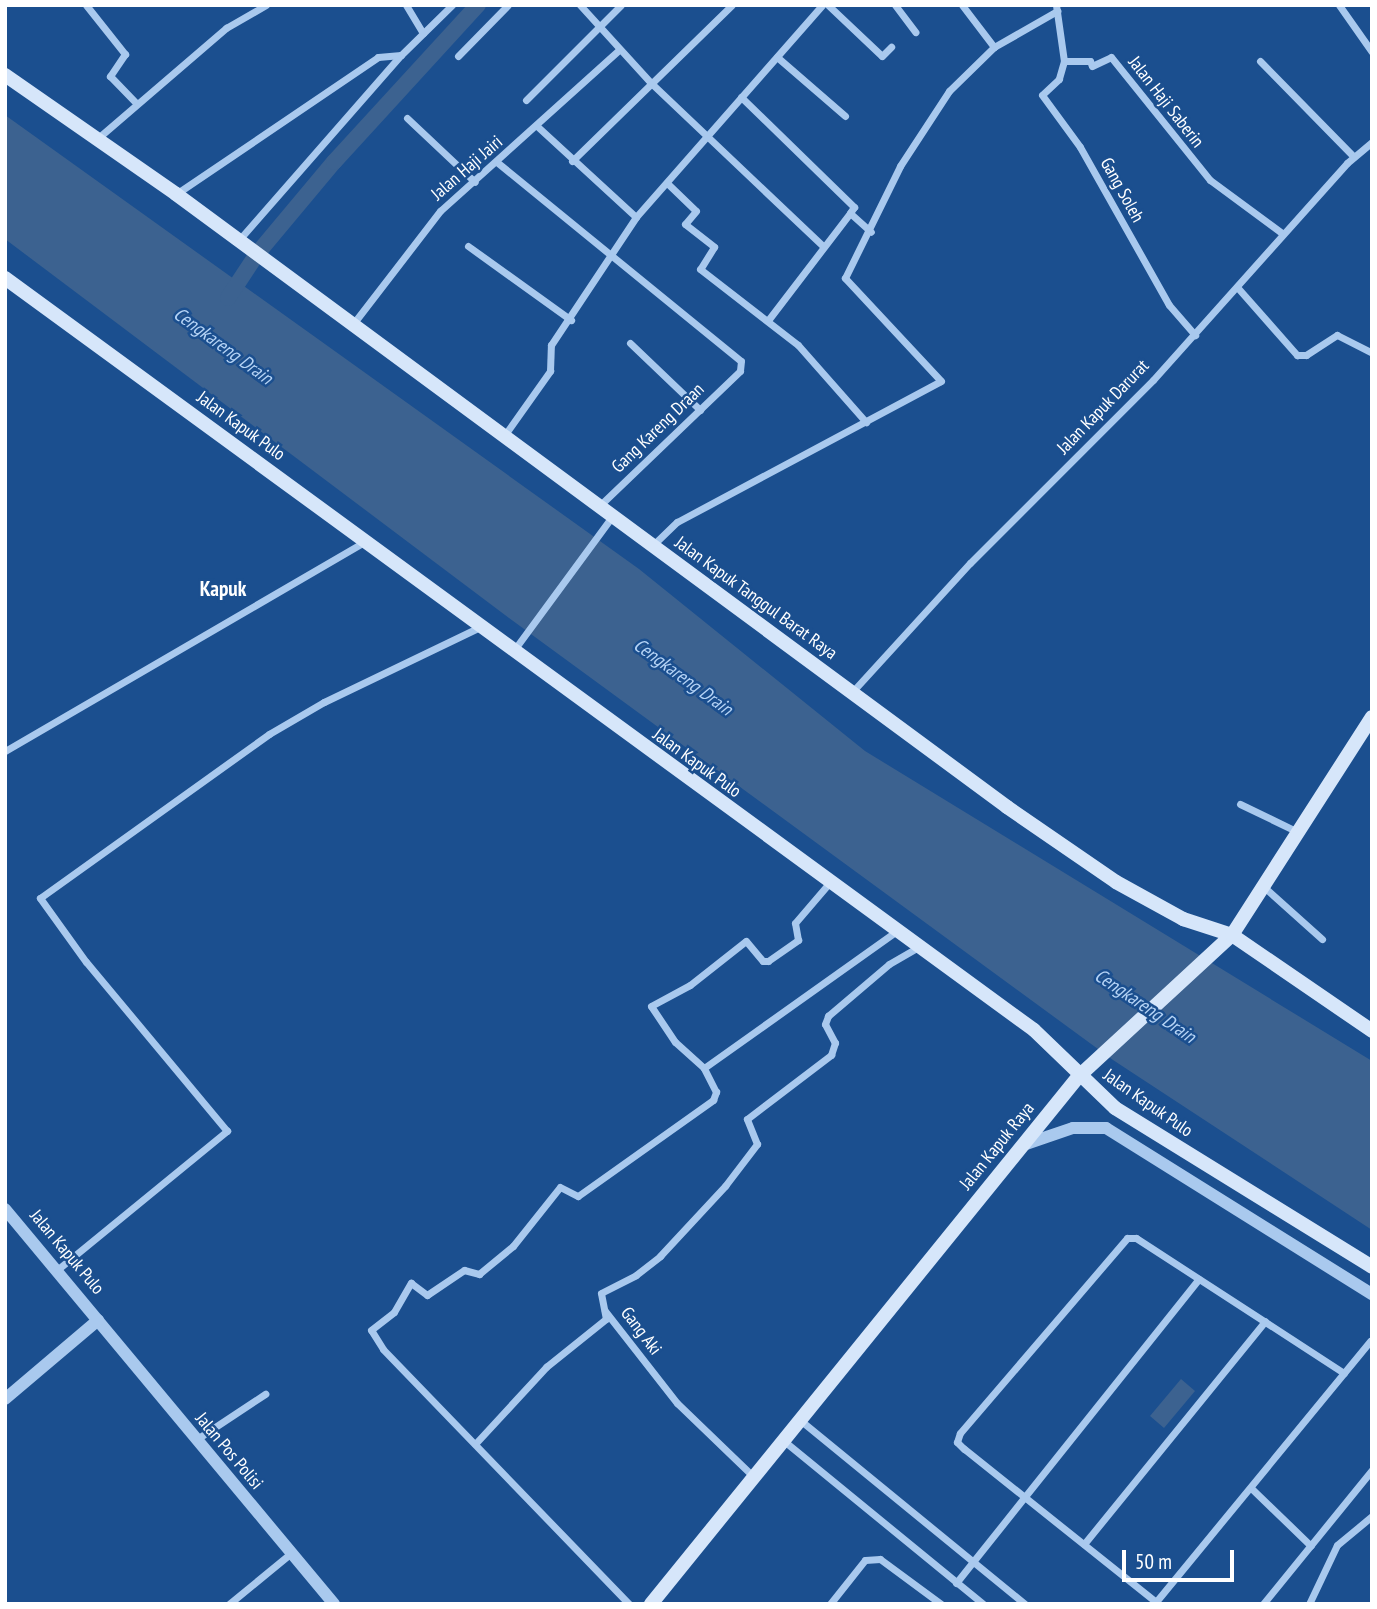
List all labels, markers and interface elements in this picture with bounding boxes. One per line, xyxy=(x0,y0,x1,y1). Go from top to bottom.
street label: Jalan Haji Saberin xyxy=(1124,52,1208,152)
street label: Jalan Haji Jairi xyxy=(427,131,507,205)
street label: Gang Soleh xyxy=(1095,154,1149,226)
water label: Cengkareng Drain xyxy=(169,303,277,389)
street label: Jalan Kapuk Darurat xyxy=(1052,355,1154,459)
street label: Gang Kareng Draan xyxy=(607,379,709,477)
street label: Jalan Kapuk Pulo xyxy=(193,387,289,465)
street label: Jalan Kapuk Tanggul Barat Raya xyxy=(670,532,842,664)
district label: Kapuk xyxy=(200,576,246,602)
water label: Cengkareng Drain xyxy=(629,634,737,720)
street label: Jalan Kapuk Pulo xyxy=(649,724,745,802)
water label: Cengkareng Drain xyxy=(1090,964,1200,1048)
street label: Jalan Kapuk Pulo xyxy=(1099,1064,1197,1142)
street label: Jalan Kapuk Raya xyxy=(955,1098,1039,1194)
street label: Jalan Kapuk Pulo xyxy=(25,1205,109,1299)
street label: Gang Aki xyxy=(616,1303,666,1359)
street label: Jalan Pos Polisi xyxy=(191,1408,267,1494)
scale bar xyxy=(1125,1536,1237,1580)
text: 50 m xyxy=(1135,1548,1172,1575)

